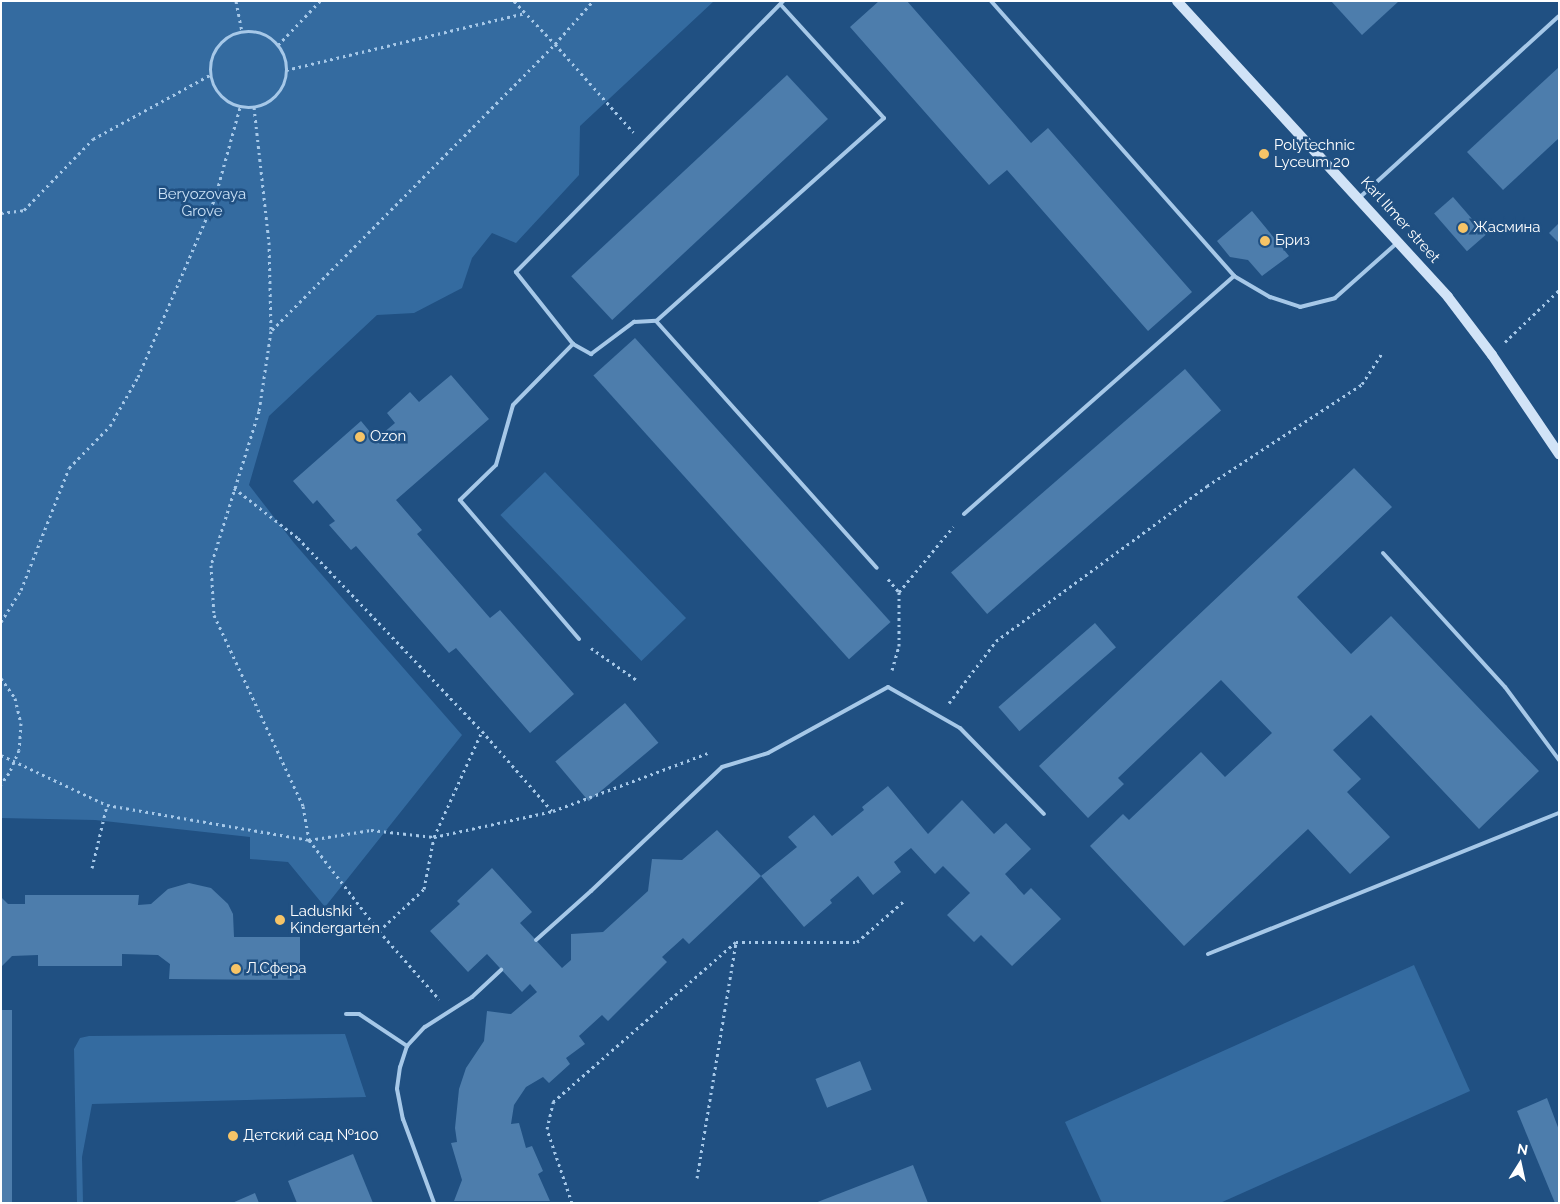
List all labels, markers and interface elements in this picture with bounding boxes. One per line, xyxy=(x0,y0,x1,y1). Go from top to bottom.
place label: Polytechnic Lyceum 20 xyxy=(1274,136,1355,171)
marker: Polytechnic Lyceum 20 xyxy=(1258,148,1270,160)
street label: Karl Ilmer street xyxy=(1356,173,1444,267)
park label: Beryozovaya Grove xyxy=(158,185,246,220)
place label: Жасмина xyxy=(1473,219,1541,237)
marker: Жасмина xyxy=(1457,222,1469,234)
place label: Бриз xyxy=(1275,232,1310,250)
marker: Бриз xyxy=(1259,235,1271,247)
place label: Ozon xyxy=(370,428,406,446)
marker: Ozon xyxy=(354,431,366,443)
place label: Ladushki Kindergarten xyxy=(290,902,380,937)
marker: Ladushki Kindergarten xyxy=(274,914,286,926)
place label: Л.Сфера xyxy=(246,960,306,978)
marker: Л.Сфера xyxy=(230,963,242,975)
place label: Детский сад №100 xyxy=(243,1127,379,1145)
marker: Детский сад №100 xyxy=(227,1130,239,1142)
north arrow xyxy=(1495,1139,1545,1189)
text: N xyxy=(1516,1140,1529,1158)

